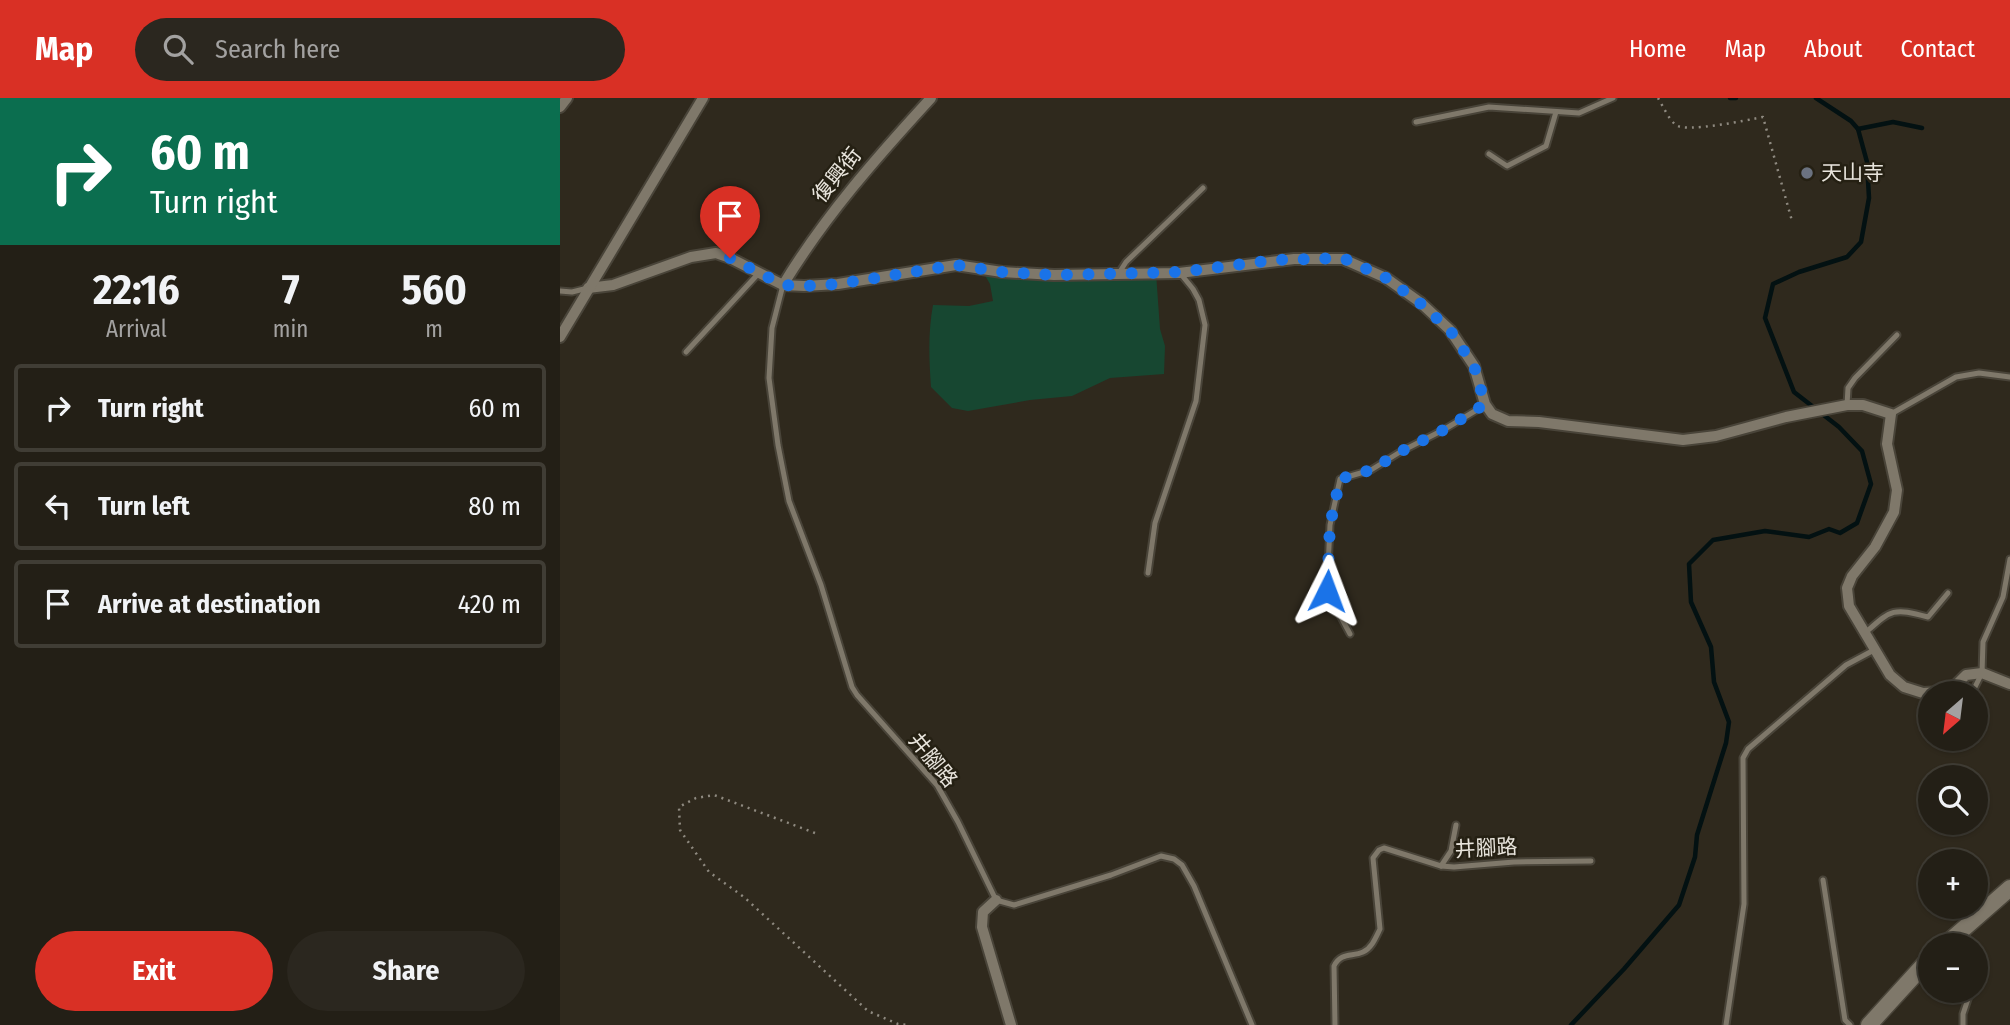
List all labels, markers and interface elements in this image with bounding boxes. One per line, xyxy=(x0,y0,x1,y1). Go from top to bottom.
search box xyxy=(135,18,625,81)
text: Map xyxy=(35,29,93,69)
icon: search xyxy=(159,30,197,68)
text: Search here xyxy=(215,34,340,65)
text: Home xyxy=(1629,35,1686,63)
text: Map xyxy=(1724,35,1766,63)
text: About xyxy=(1804,35,1862,63)
text: Contact xyxy=(1900,35,1975,63)
text: 60 m xyxy=(150,123,250,182)
icon: right xyxy=(35,126,126,217)
street label: 復興街 xyxy=(807,142,867,208)
place label: 天山寺 xyxy=(1821,160,1884,186)
marker: 天山寺 xyxy=(1799,165,1815,181)
text: Turn right xyxy=(150,183,277,221)
pin xyxy=(700,186,760,258)
icon: arrive xyxy=(711,197,749,235)
text: 22:16 xyxy=(93,265,180,315)
text: 7 xyxy=(282,265,300,315)
text: 560 xyxy=(401,265,467,315)
text: Arrival xyxy=(106,315,167,343)
text: min xyxy=(273,315,308,343)
text: m xyxy=(425,315,443,343)
icon: right xyxy=(39,389,77,427)
text: Turn right xyxy=(98,393,204,424)
text: 60 m xyxy=(468,393,521,424)
icon: left xyxy=(39,487,77,525)
text: Turn left xyxy=(98,491,190,522)
text: 80 m xyxy=(468,491,521,522)
position arrow xyxy=(1290,554,1364,628)
icon: arrive xyxy=(39,585,77,623)
text: Arrive at destination xyxy=(98,589,321,620)
text: 420 m xyxy=(458,589,521,620)
north arrow xyxy=(1918,681,1988,751)
map controls xyxy=(1918,681,1988,1003)
street label: 井腳路 xyxy=(903,727,963,793)
button: search xyxy=(1918,765,1988,835)
street label: 井腳路 xyxy=(1454,833,1518,863)
button: + xyxy=(1918,849,1988,919)
button: Exit xyxy=(35,931,273,1011)
button: Share xyxy=(287,931,525,1011)
button: − xyxy=(1918,933,1988,1003)

